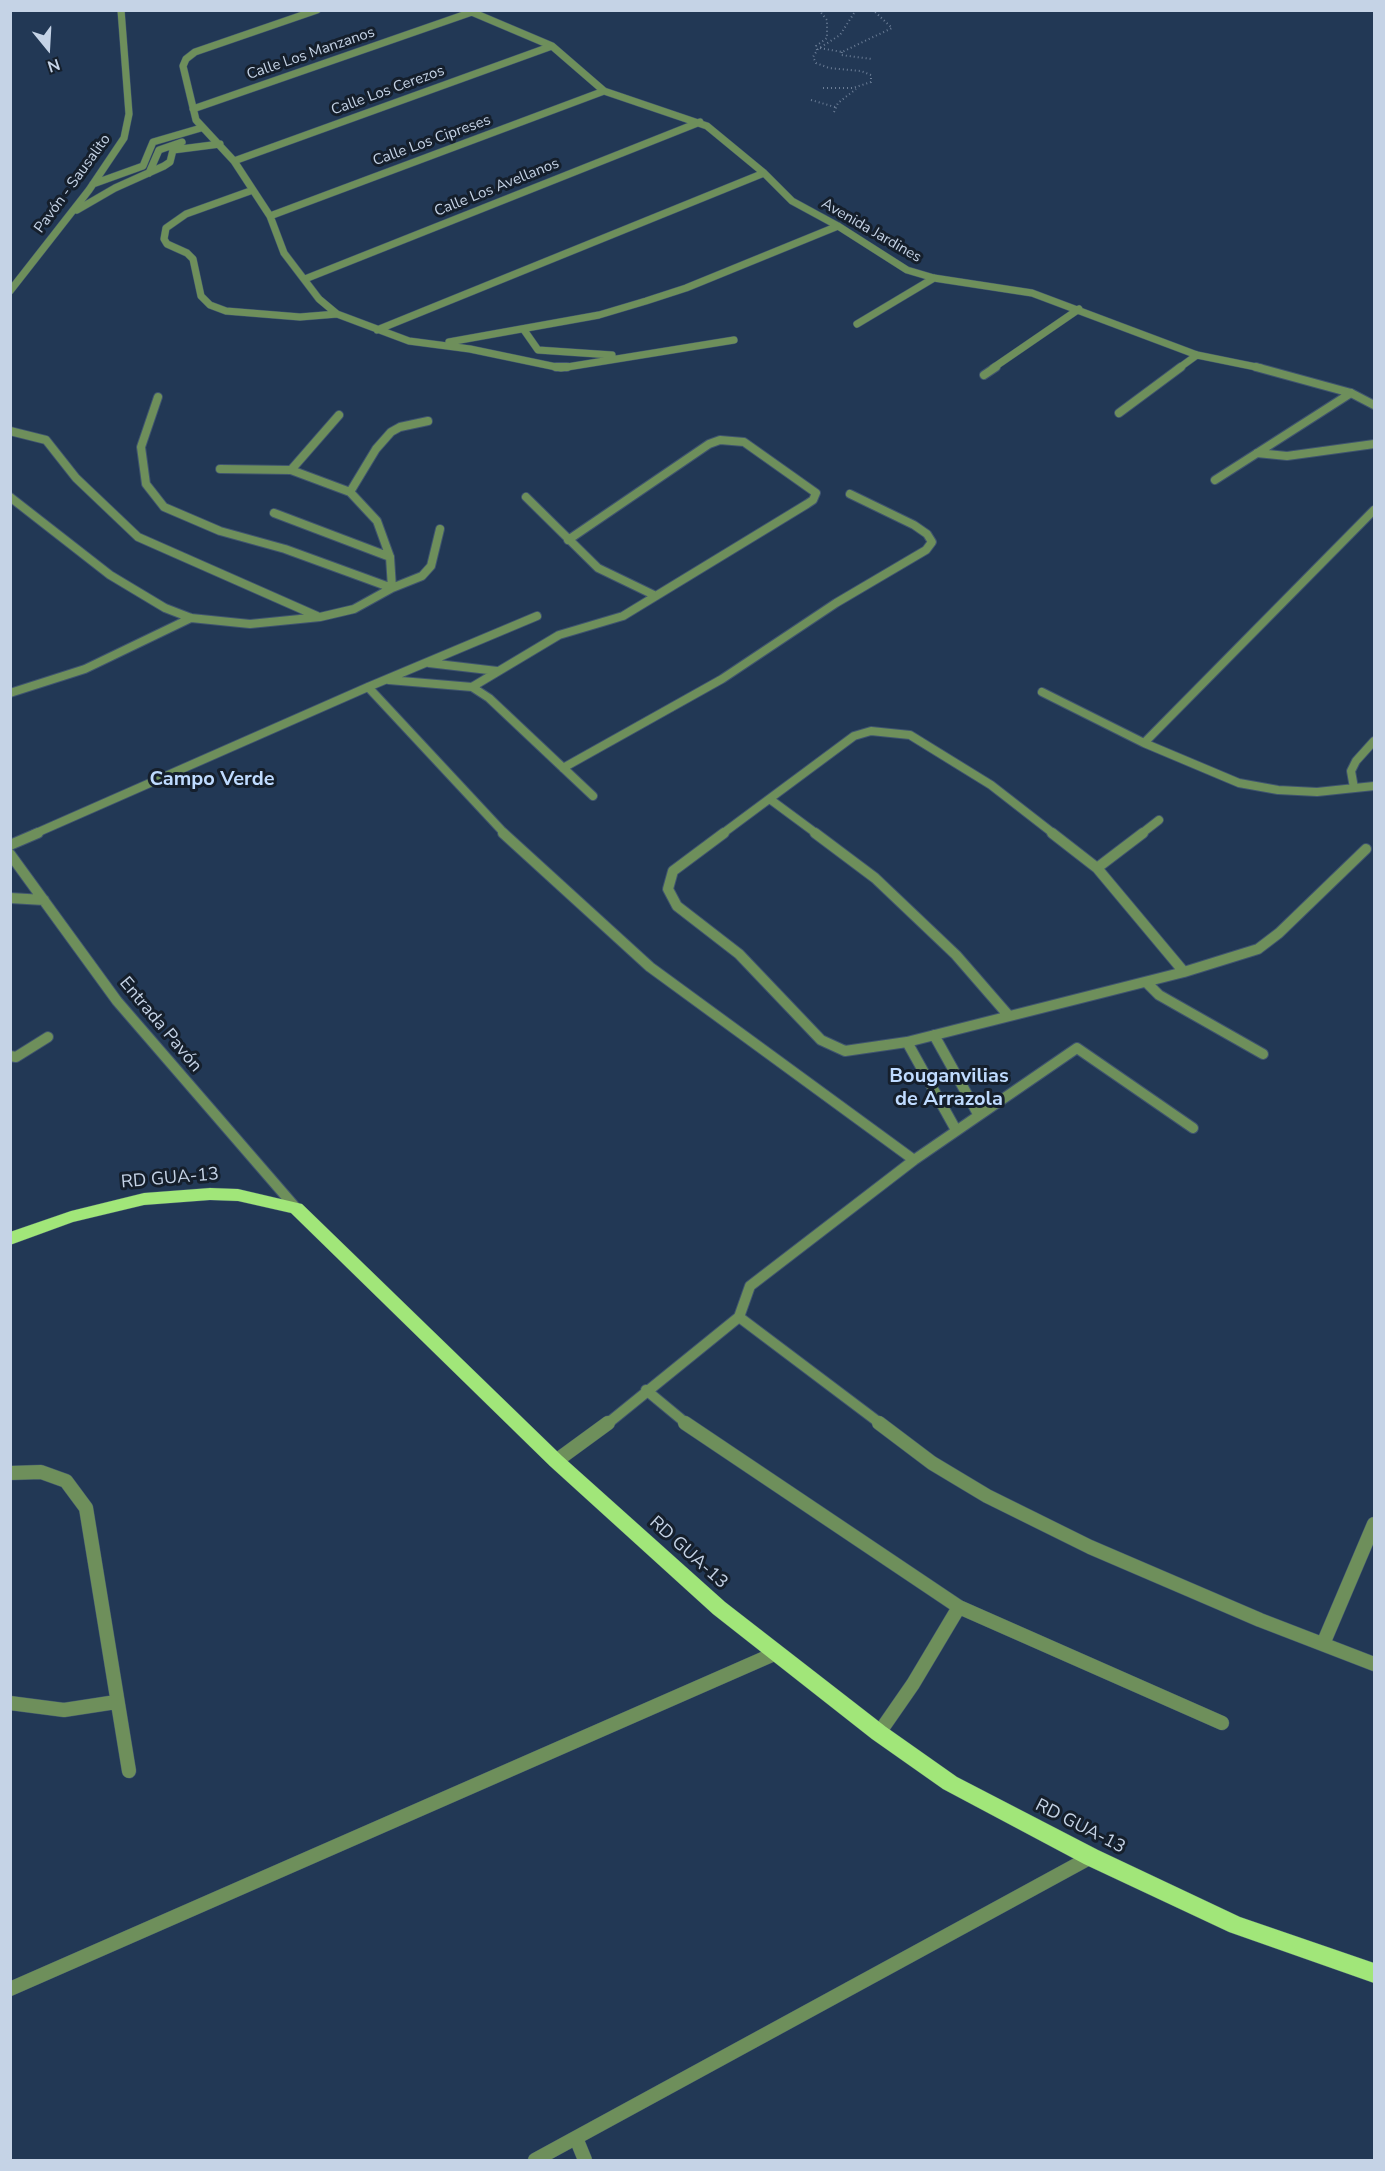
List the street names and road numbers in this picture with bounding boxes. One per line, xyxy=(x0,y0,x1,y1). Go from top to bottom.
street label: Calle Los Manzanos xyxy=(245,24,377,84)
street label: Calle Los Cerezos xyxy=(329,62,447,120)
street label: Calle Los Cipreses xyxy=(371,111,493,171)
street label: Pavón - Sausalito xyxy=(31,131,115,237)
street label: Calle Los Avellanos xyxy=(432,155,562,221)
street label: Avenida Jardines xyxy=(818,195,924,267)
street label: Entrada Pavón xyxy=(114,973,206,1077)
street label: RD GUA-13 xyxy=(120,1164,220,1194)
street label: RD GUA-13 xyxy=(644,1512,732,1594)
street label: RD GUA-13 xyxy=(1031,1795,1129,1859)

